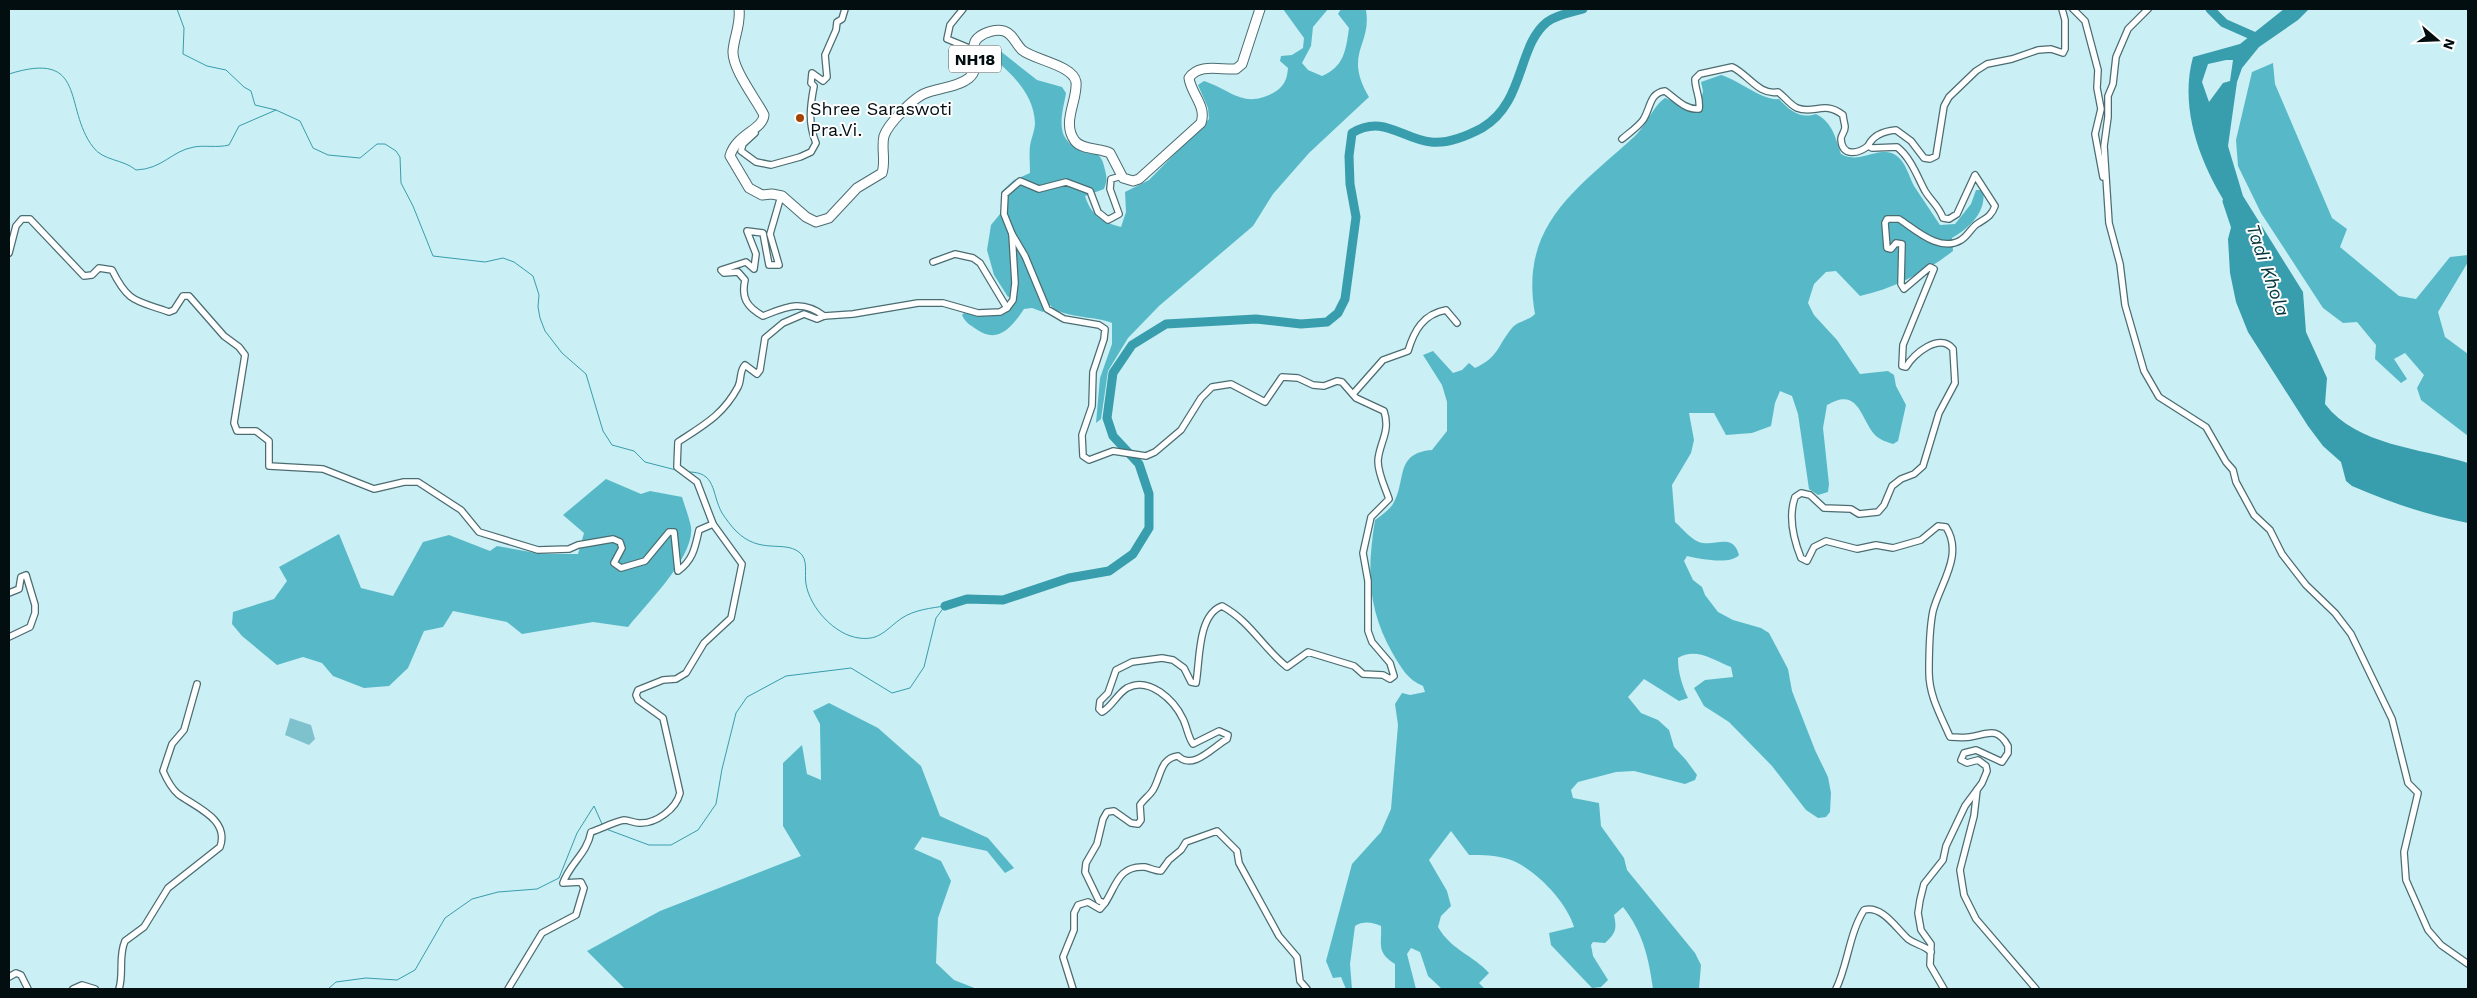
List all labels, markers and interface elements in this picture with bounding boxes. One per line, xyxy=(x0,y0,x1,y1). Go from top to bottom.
north arrow xyxy=(2412,15,2462,65)
text: N xyxy=(2440,37,2459,52)
road number: NH18 xyxy=(949,46,1001,72)
place label: Shree Saraswoti Pra.Vi. xyxy=(810,98,952,140)
marker: Shree Saraswoti Pra.Vi. xyxy=(794,112,806,124)
water label: Tadi Khola xyxy=(2241,221,2295,320)

